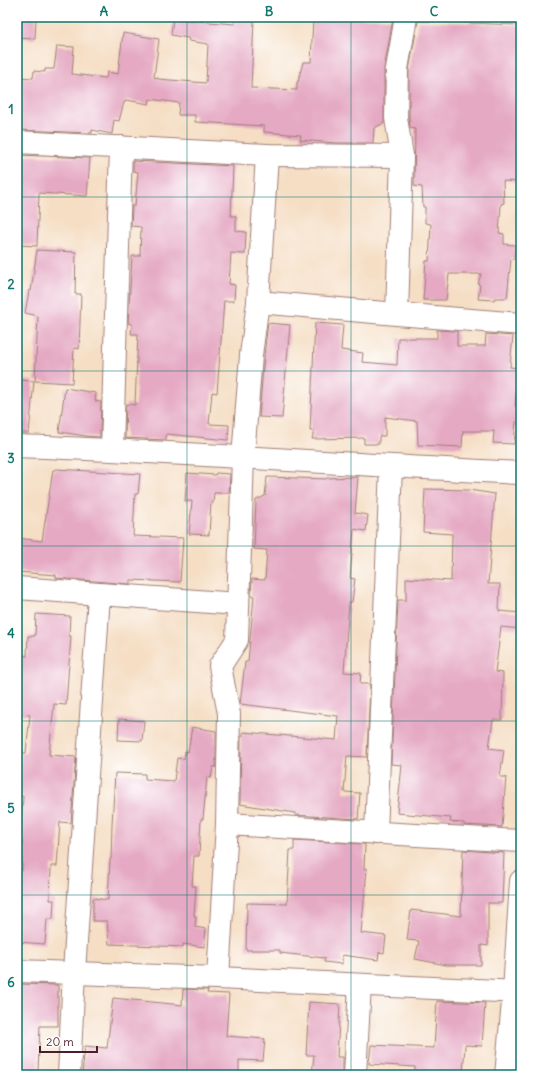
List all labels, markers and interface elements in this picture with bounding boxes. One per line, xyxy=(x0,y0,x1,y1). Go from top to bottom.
text: A xyxy=(100,3,109,20)
text: B xyxy=(265,3,274,20)
text: C xyxy=(430,3,439,20)
text: 1 xyxy=(8,101,14,118)
text: 2 xyxy=(7,276,15,293)
text: 3 xyxy=(7,450,15,467)
text: 4 xyxy=(7,625,15,642)
text: 5 xyxy=(7,800,15,817)
text: 6 xyxy=(7,974,15,991)
scale bar xyxy=(40,1028,97,1054)
text: 20 m xyxy=(46,1034,74,1049)

